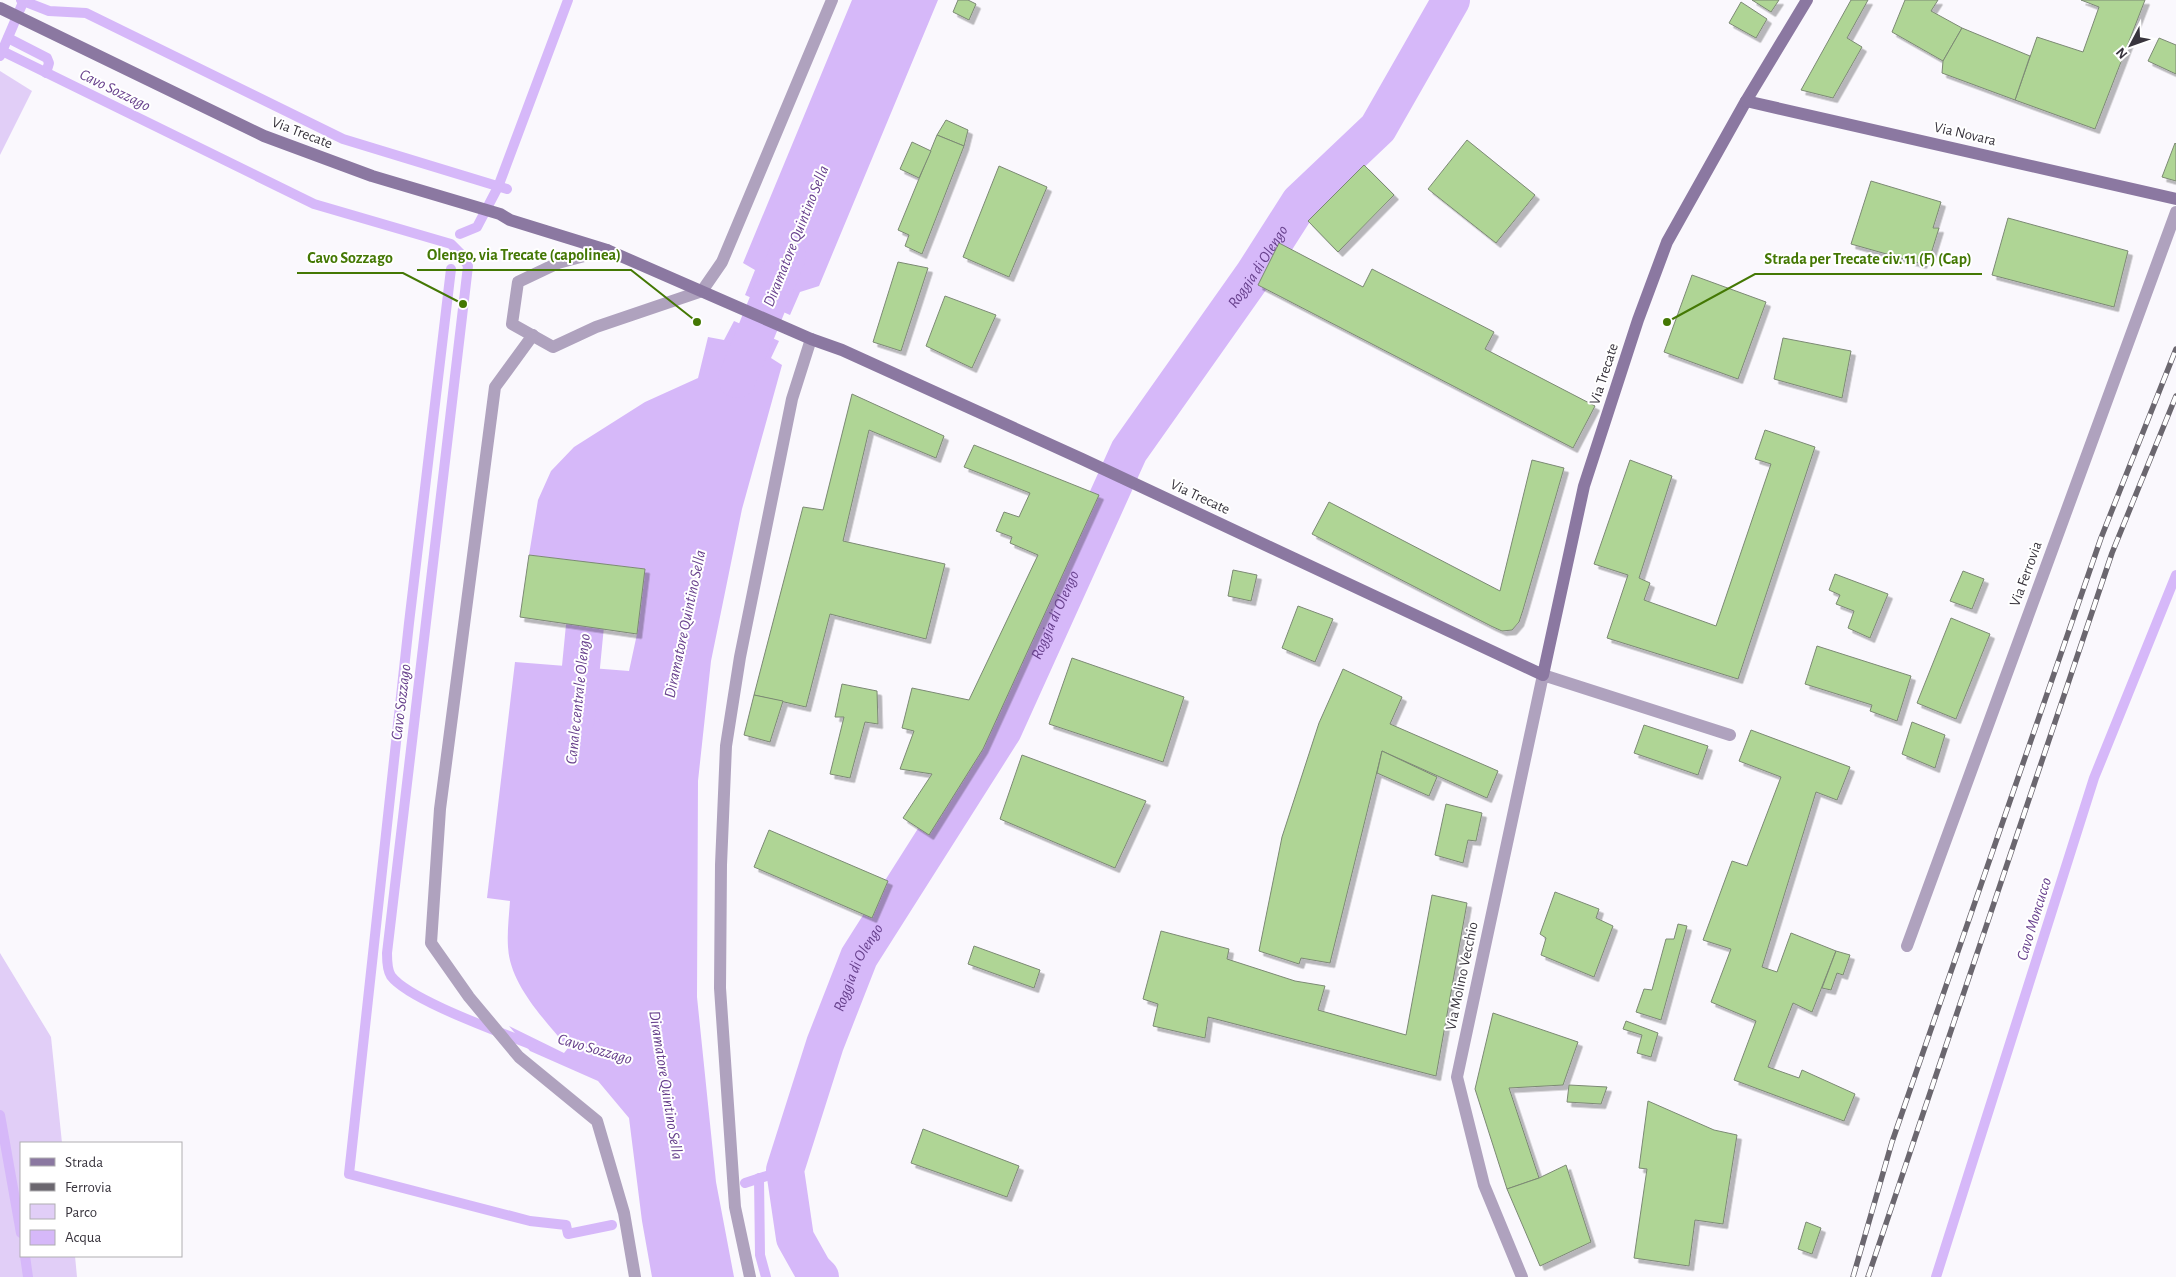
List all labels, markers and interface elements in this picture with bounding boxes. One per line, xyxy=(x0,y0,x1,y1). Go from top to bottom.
north arrow xyxy=(2106,20,2156,70)
text: N xyxy=(2113,45,2130,61)
water label: Cavo Sozzago xyxy=(77,66,153,114)
street label: Via Trecate xyxy=(270,115,334,151)
street label: Via Novara xyxy=(1933,120,1997,148)
water label: Diramatore Quintino Sella xyxy=(760,163,833,309)
water label: Roggia di Olengo xyxy=(1225,222,1291,311)
callout: Olengo, via Trecate (capolinea) xyxy=(417,239,631,270)
callout: Cavo Sozzago xyxy=(297,242,403,273)
callout: Strada per Trecate civ. 11 (F) (Cap) xyxy=(1755,243,1982,274)
text: Olengo, via Trecate (capolinea) xyxy=(427,247,621,263)
text: Cavo Sozzago xyxy=(307,250,393,266)
text: Strada per Trecate civ. 11 (F) (Cap) xyxy=(1764,251,1972,267)
street label: Via Trecate xyxy=(1587,341,1621,407)
street label: Via Trecate xyxy=(1168,477,1232,517)
street label: Via Ferrovia xyxy=(2007,539,2045,609)
water label: Diramatore Quintino Sella xyxy=(662,549,709,700)
water label: Roggia di Olengo xyxy=(1028,568,1082,662)
water label: Canale centrale Olengo xyxy=(563,633,593,765)
water label: Cavo Sozzago xyxy=(388,663,414,741)
water label: Cavo Moncucco xyxy=(2014,875,2054,962)
street label: Via Molino Vecchio xyxy=(1443,920,1481,1032)
water label: Roggia di Olengo xyxy=(831,921,886,1014)
water label: Diramatore Quintino Sella xyxy=(645,1009,686,1161)
water label: Cavo Sozzago xyxy=(556,1031,634,1067)
legend xyxy=(20,1142,182,1257)
text: Strada xyxy=(65,1155,103,1170)
text: Ferrovia xyxy=(65,1180,112,1195)
text: Parco xyxy=(65,1205,97,1220)
text: Acqua xyxy=(65,1230,101,1245)

